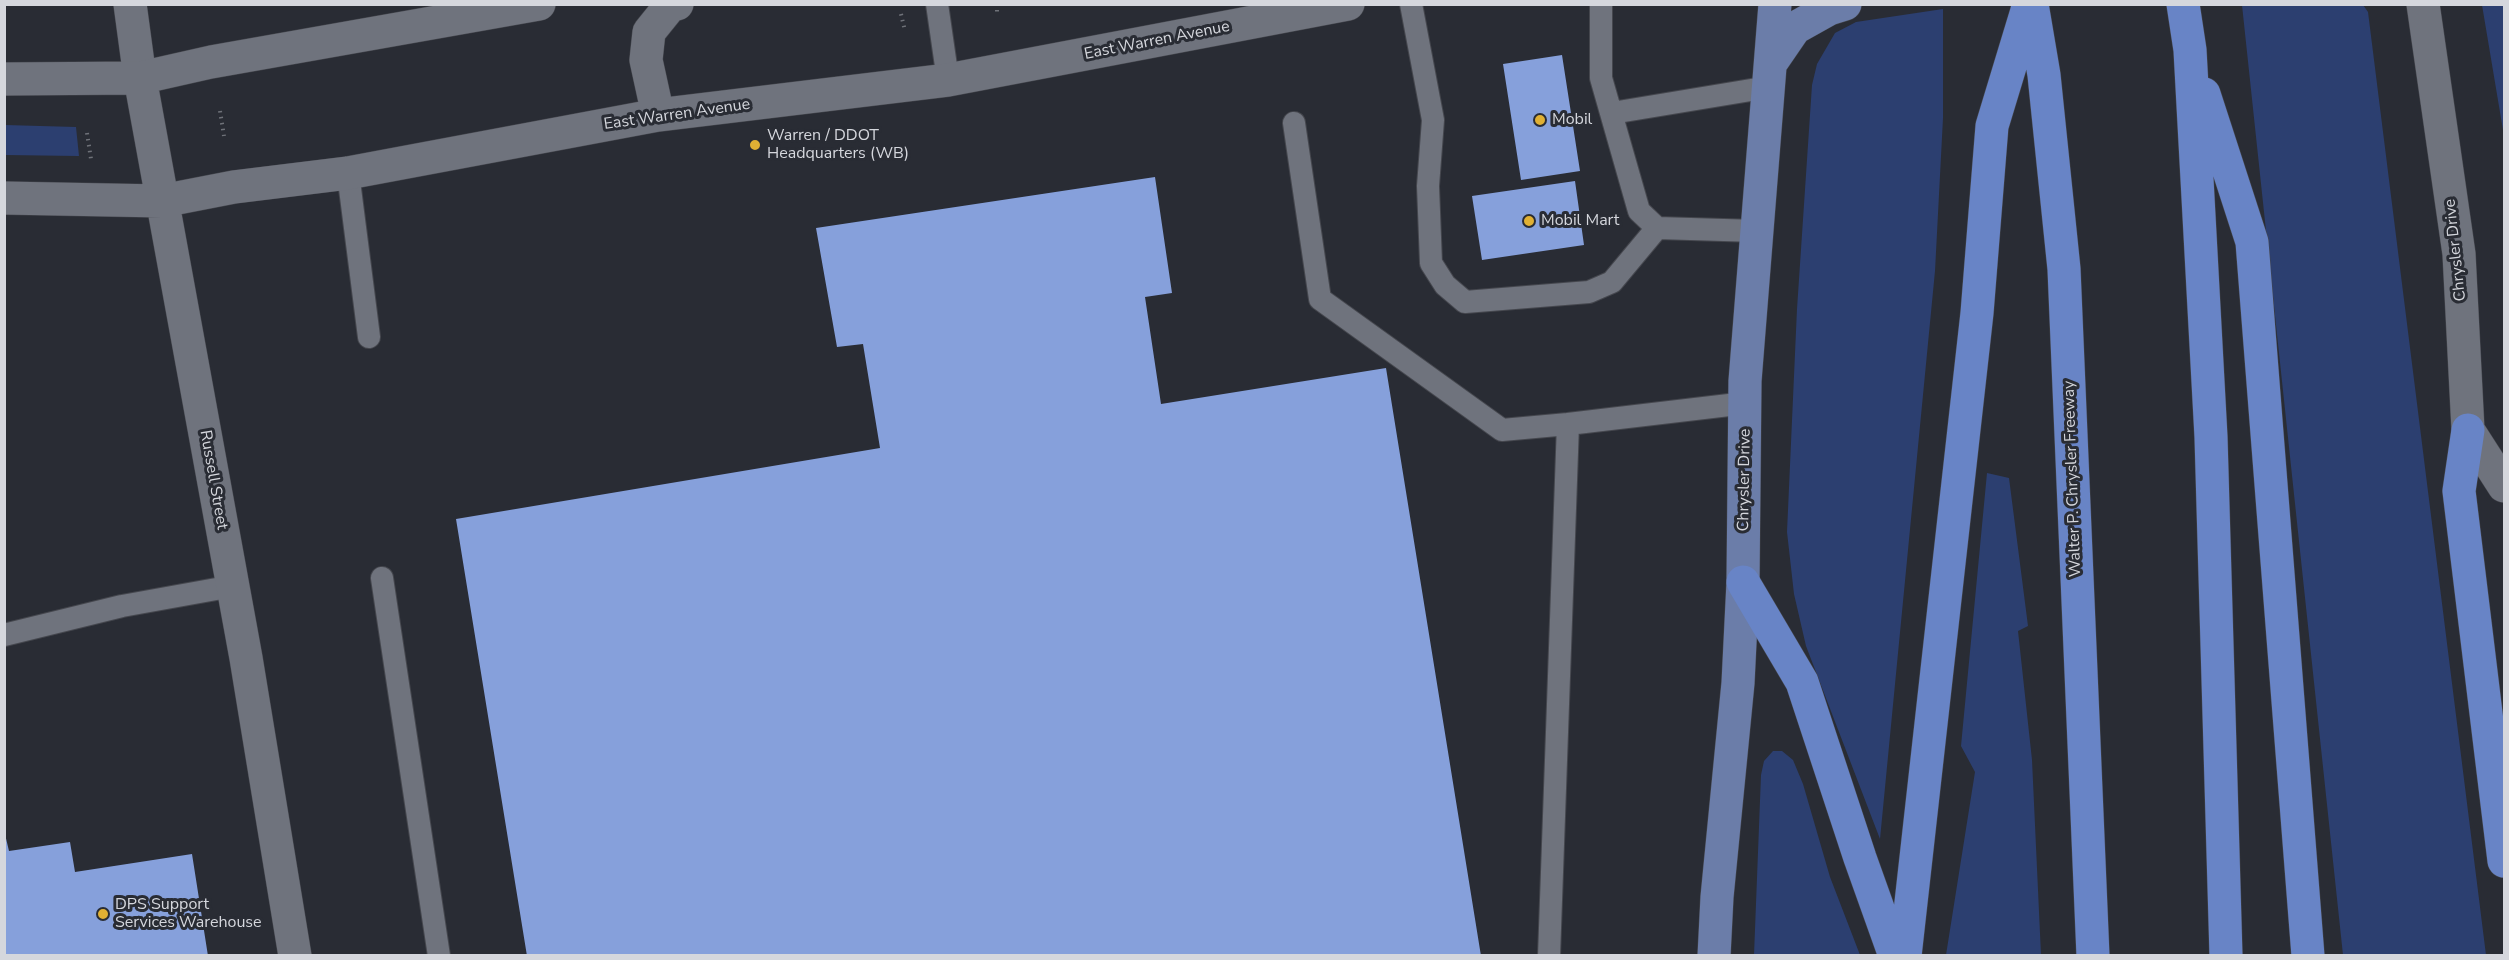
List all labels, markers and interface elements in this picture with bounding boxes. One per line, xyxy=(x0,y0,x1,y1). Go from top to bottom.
street label: East Warren Avenue xyxy=(1083,17,1231,65)
street label: East Warren Avenue xyxy=(603,95,751,135)
place label: Mobil xyxy=(1552,110,1592,130)
marker: Mobil xyxy=(1533,113,1547,127)
place label: Warren / DDOT Headquarters (WB) xyxy=(767,126,909,164)
marker: Warren / DDOT Headquarters (WB) xyxy=(748,138,762,152)
street label: Chrysler Drive xyxy=(2441,198,2471,302)
place label: Mobil Mart xyxy=(1541,211,1619,231)
marker: Mobil Mart xyxy=(1522,214,1536,228)
street label: Walter P. Chrysler Freeway xyxy=(2060,380,2086,578)
street label: Chrysler Drive xyxy=(1735,428,1755,532)
street label: Russell Street xyxy=(195,429,231,531)
place label: DPS Support Services Warehouse xyxy=(115,895,262,933)
marker: DPS Support Services Warehouse xyxy=(96,907,110,921)

